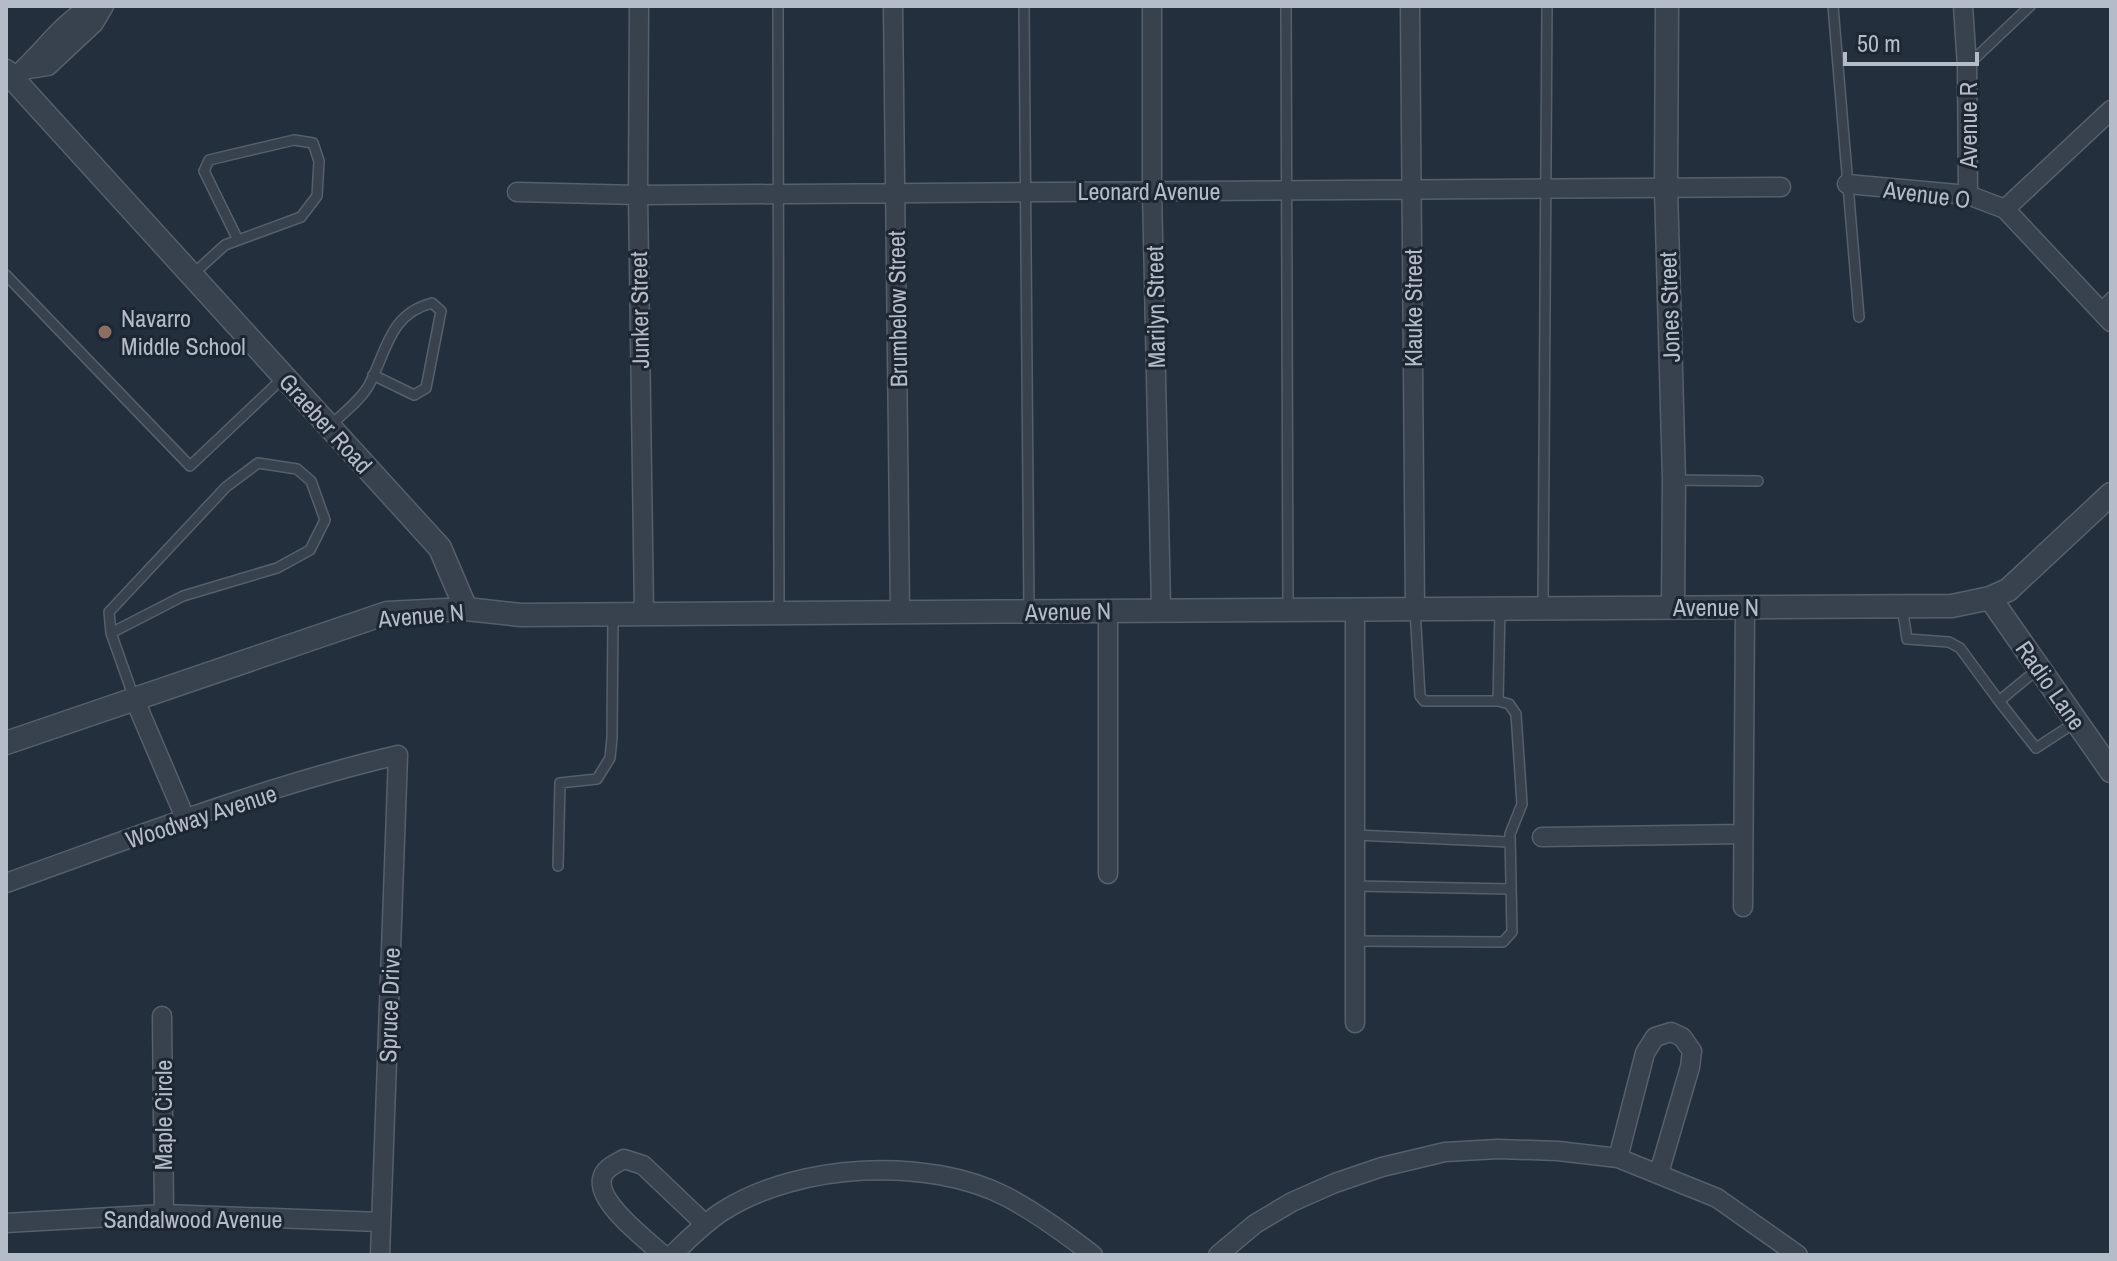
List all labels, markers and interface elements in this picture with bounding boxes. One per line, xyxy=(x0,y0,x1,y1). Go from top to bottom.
scale bar xyxy=(1845,16,1977,66)
text: 50 m xyxy=(1857,27,1901,59)
street label: Avenue R xyxy=(1952,82,1984,169)
street label: Avenue O xyxy=(1881,173,1972,215)
street label: Leonard Avenue xyxy=(1077,175,1221,207)
street label: Brumbelow Street xyxy=(880,230,914,387)
street label: Marilyn Street xyxy=(1138,245,1172,369)
street label: Klauke Street xyxy=(1397,248,1429,367)
street label: Junker Street xyxy=(622,251,656,369)
street label: Jones Street xyxy=(1651,251,1687,363)
place label: Navarro Middle School xyxy=(121,302,246,362)
marker: Navarro Middle School xyxy=(96,323,114,341)
street label: Graeber Road xyxy=(272,366,380,480)
street label: Avenue N xyxy=(1672,591,1759,623)
street label: Avenue N xyxy=(1024,594,1111,628)
street label: Avenue N xyxy=(376,595,465,635)
street label: Radio Lane xyxy=(2009,634,2093,736)
street label: Woodway Avenue xyxy=(121,777,281,855)
street label: Spruce Drive xyxy=(371,947,407,1063)
street label: Maple Circle xyxy=(147,1060,179,1170)
street label: Sandalwood Avenue xyxy=(103,1203,283,1235)

